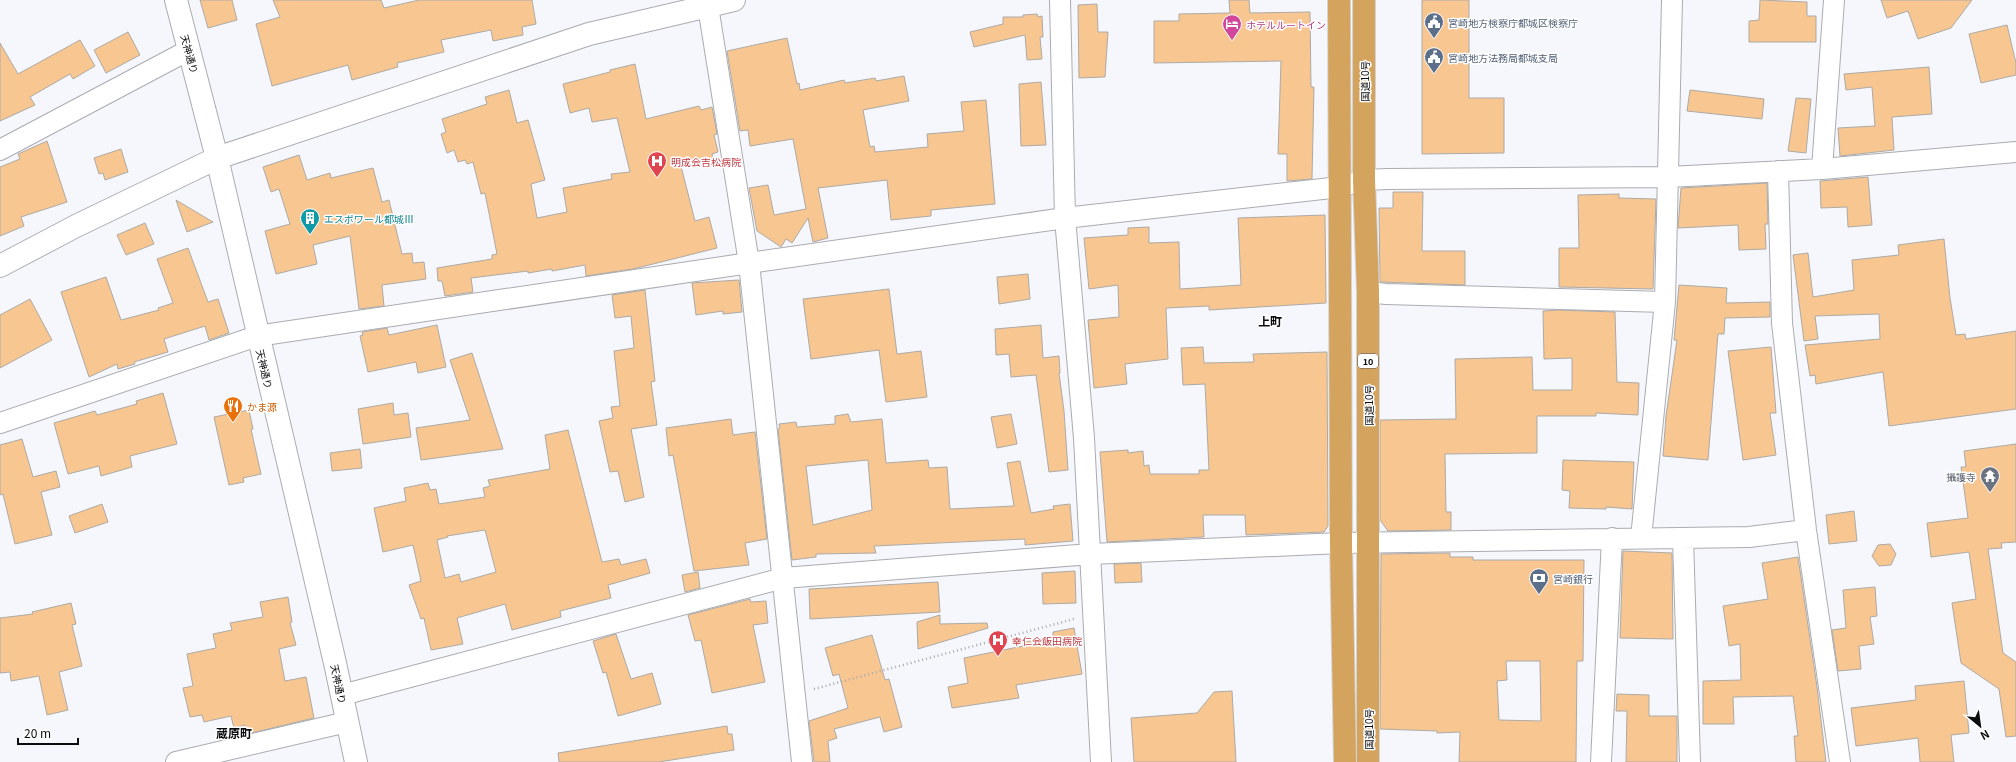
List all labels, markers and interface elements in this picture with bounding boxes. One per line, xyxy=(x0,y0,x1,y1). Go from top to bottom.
public building icon: 宮崎地方検察庁都城区検察庁 xyxy=(1423,11,1445,39)
hotel icon: ホテルルートイン xyxy=(1221,13,1243,41)
place label: 宮崎地方検察庁都城区検察庁 xyxy=(1448,15,1578,30)
place label: ホテルルートイン xyxy=(1246,17,1326,32)
street label: 天神通り xyxy=(178,33,202,75)
public building icon: 宮崎地方法務局都城支局 xyxy=(1423,46,1445,74)
place label: 宮崎地方法務局都城支局 xyxy=(1448,50,1558,65)
street label: 国道10号 xyxy=(1357,60,1372,102)
hospital icon: 明成会吉松病院 xyxy=(646,150,668,178)
place label: 明成会吉松病院 xyxy=(671,154,741,169)
building icon: エスポワール都城Ⅲ xyxy=(299,207,321,235)
place label: エスポワール都城Ⅲ xyxy=(324,211,414,226)
district label: 上町 xyxy=(1258,312,1282,329)
street label: 天神通り xyxy=(253,348,277,390)
road number: 10 xyxy=(1358,354,1378,368)
street label: 国道10号 xyxy=(1361,384,1376,426)
restaurant icon: かま源 xyxy=(222,395,244,423)
place label: かま源 xyxy=(247,399,277,414)
temple icon: 攝護寺 xyxy=(1979,465,2001,493)
place label: 攝護寺 xyxy=(1946,469,1976,484)
bank icon: 宮崎銀行 xyxy=(1528,567,1550,595)
place label: 宮崎銀行 xyxy=(1553,571,1593,586)
hospital icon: 幸仁会飯田病院 xyxy=(987,629,1009,657)
place label: 幸仁会飯田病院 xyxy=(1012,633,1082,648)
street label: 天神通り xyxy=(328,663,350,705)
north arrow xyxy=(1960,706,2000,746)
street label: 国道10号 xyxy=(1361,708,1376,750)
scale bar xyxy=(18,720,78,746)
text: 20 m xyxy=(24,724,51,741)
district label: 蔵原町 xyxy=(216,724,252,741)
text: N xyxy=(1978,727,1993,745)

